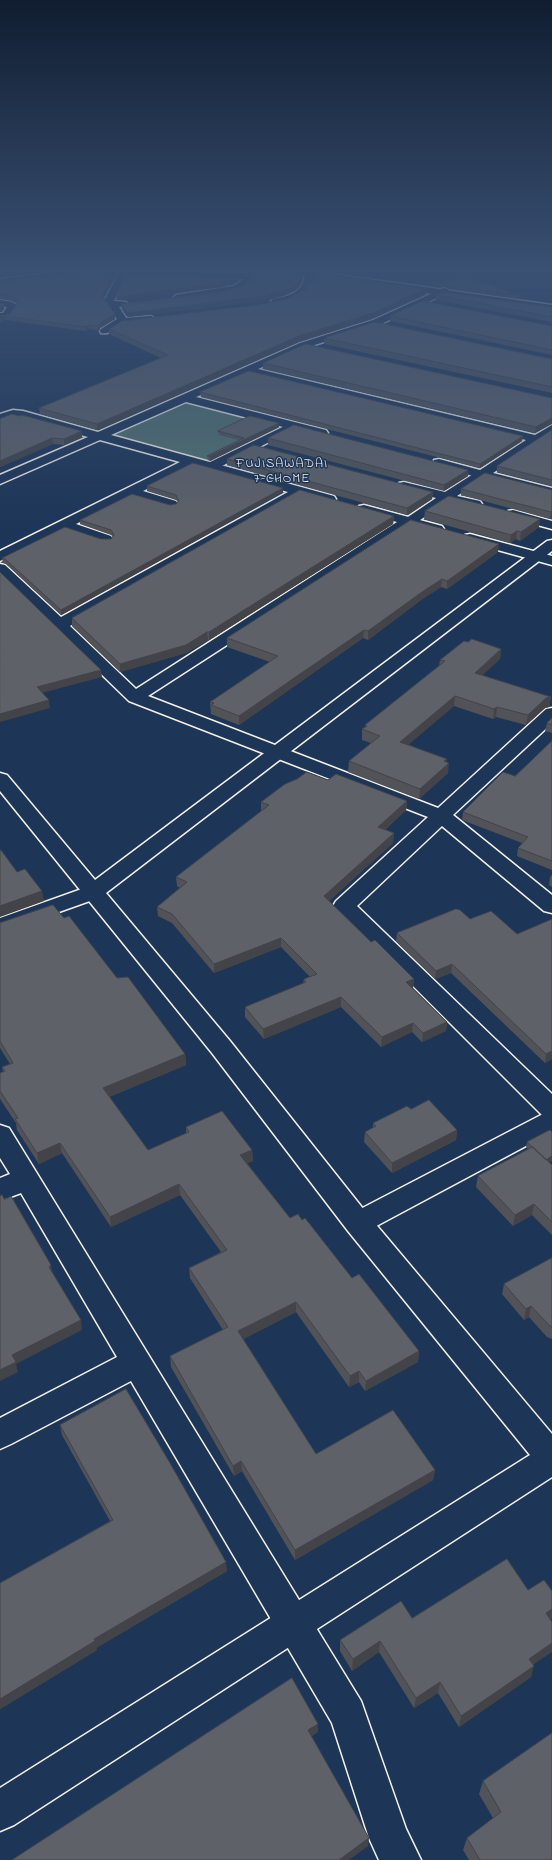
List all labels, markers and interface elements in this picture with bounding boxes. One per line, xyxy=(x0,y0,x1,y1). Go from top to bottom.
district label: FUJISAWADAI 7-CHOME xyxy=(236,457,328,488)

